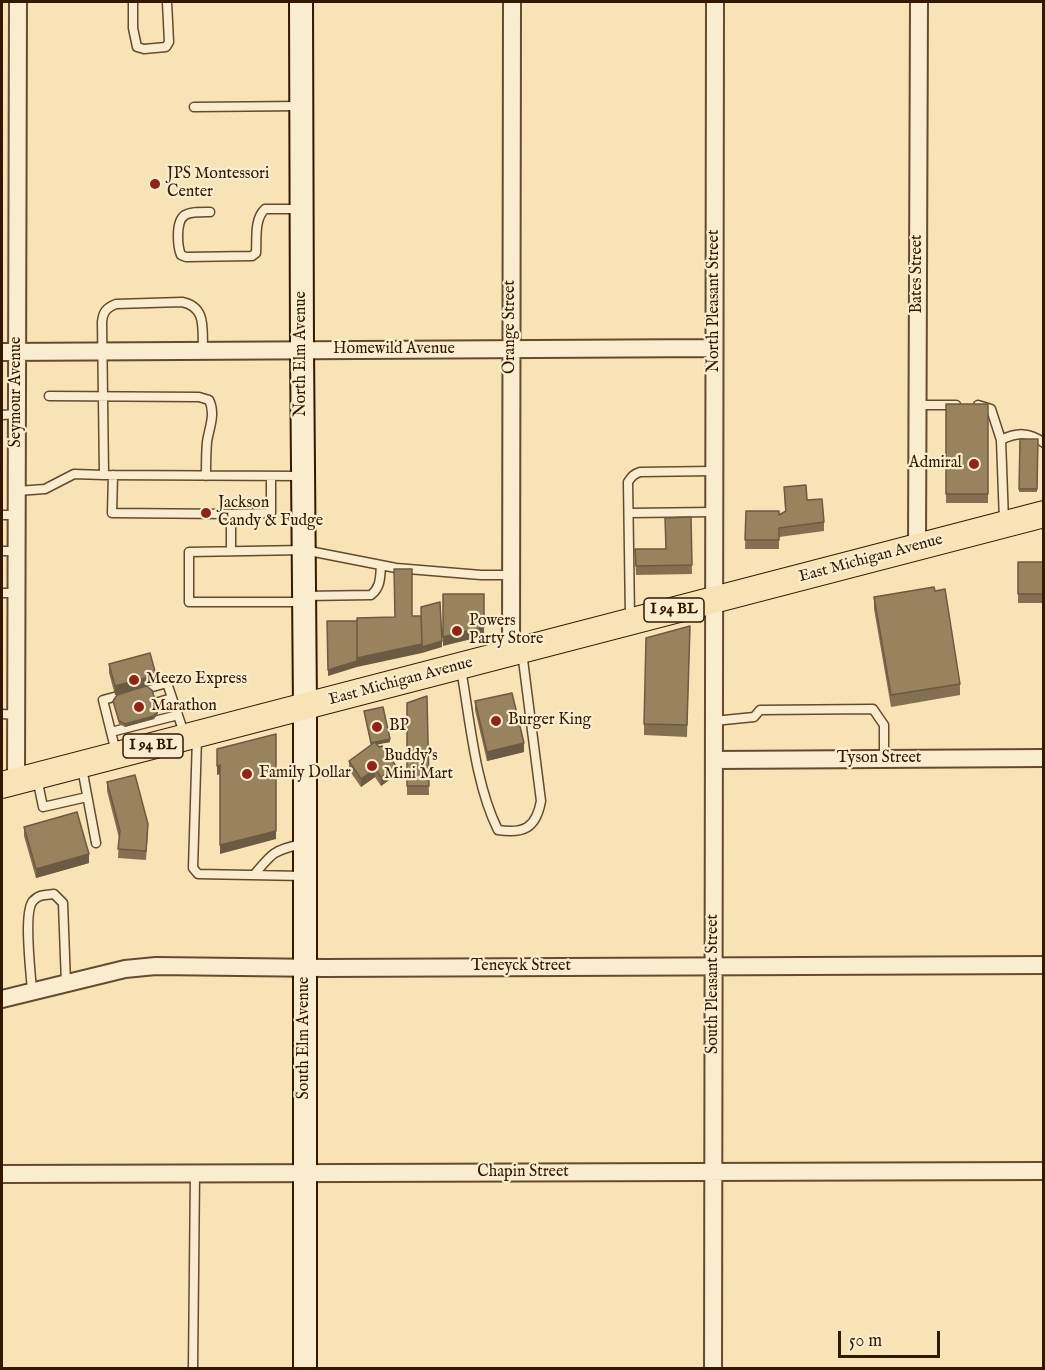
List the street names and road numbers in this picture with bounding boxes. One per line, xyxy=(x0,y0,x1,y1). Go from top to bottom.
street label: North Pleasant Street xyxy=(705,230,725,372)
street label: Bates Street xyxy=(908,234,928,314)
street label: Orange Street xyxy=(501,280,521,374)
street label: North Elm Avenue xyxy=(292,291,312,417)
street label: Seymour Avenue xyxy=(7,337,27,447)
street label: Homewild Avenue xyxy=(333,340,455,360)
street label: East Michigan Avenue xyxy=(797,531,945,587)
road number: I 94 BL xyxy=(644,598,704,622)
street label: East Michigan Avenue xyxy=(327,654,475,710)
road number: I 94 BL xyxy=(123,734,183,758)
street label: Tyson Street xyxy=(837,749,921,769)
street label: South Pleasant Street xyxy=(704,914,724,1054)
street label: Teneyck Street xyxy=(471,957,571,977)
street label: South Elm Avenue xyxy=(295,977,315,1099)
street label: Chapin Street xyxy=(477,1163,569,1183)

